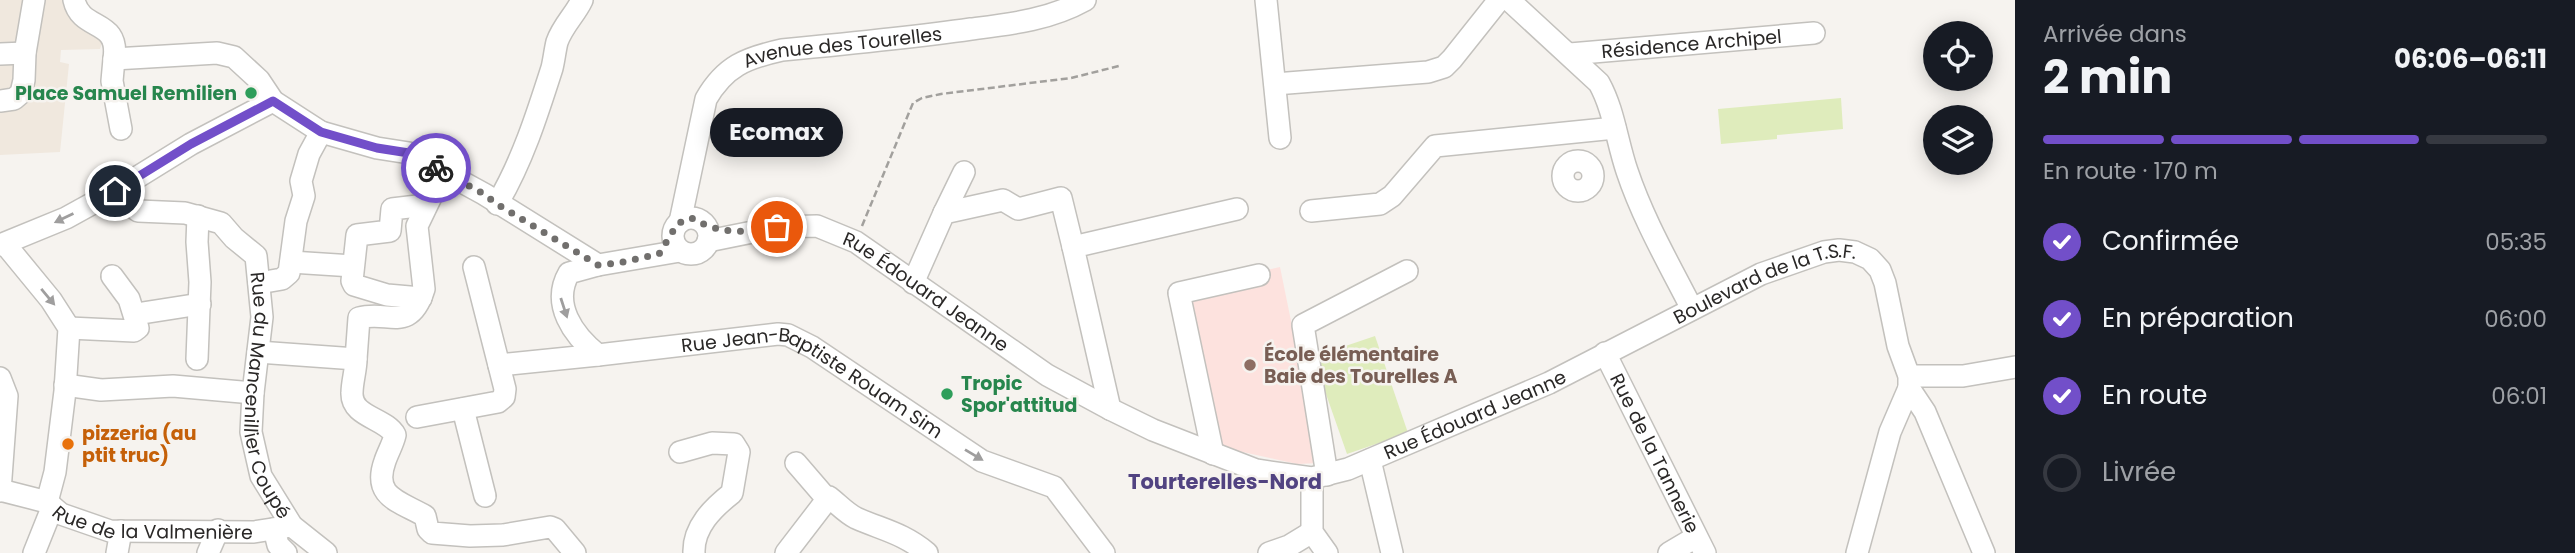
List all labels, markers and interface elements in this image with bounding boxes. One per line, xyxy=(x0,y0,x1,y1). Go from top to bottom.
text: Arrivée dans xyxy=(2043,18,2187,50)
street label: Avenue des Tourelles xyxy=(739,20,943,74)
map controls xyxy=(1923,21,1993,175)
button: locate xyxy=(1923,21,1993,91)
street label: Résidence Archipel xyxy=(1600,22,1783,65)
text: 06:06–06:11 xyxy=(2394,41,2547,77)
text: 2 min xyxy=(2043,45,2172,109)
place label: Place Samuel Remilien xyxy=(15,80,237,107)
marker: Place Samuel Remilien xyxy=(243,85,259,101)
button: layers xyxy=(1923,105,1993,175)
callout: Ecomax xyxy=(710,108,844,157)
text: Ecomax xyxy=(729,116,824,148)
courier xyxy=(401,133,471,203)
icon: bike xyxy=(417,149,455,187)
text: En route · 170 m xyxy=(2043,155,2218,187)
pin xyxy=(85,161,145,221)
icon: home xyxy=(96,172,134,210)
pin xyxy=(747,197,807,257)
icon: bag xyxy=(758,208,796,246)
one-way arrow xyxy=(54,212,74,224)
icon: check xyxy=(2043,223,2081,261)
text: Confirmée xyxy=(2102,223,2239,259)
street label: Rue Édouard Jeanne xyxy=(839,225,1014,358)
text: 05:35 xyxy=(2485,226,2547,258)
street label: Boulevard de la T.S.F. xyxy=(1668,237,1858,330)
street label: Rue du Mancenillier Coupé xyxy=(237,270,298,524)
one-way arrow xyxy=(40,288,56,306)
one-way arrow xyxy=(559,298,570,319)
icon: check xyxy=(2043,300,2081,338)
text: En préparation xyxy=(2102,300,2294,336)
text: 06:00 xyxy=(2484,303,2547,335)
street label: Rue Jean-Baptiste Rouam Sim xyxy=(680,321,948,445)
place label: École élémentaire Baie des Tourelles A xyxy=(1264,341,1458,390)
marker: École élémentaire Baie des Tourelles A xyxy=(1242,357,1258,373)
street label: Rue Édouard Jeanne xyxy=(1379,363,1571,466)
street label: Rue de la Tannerie xyxy=(1604,369,1706,538)
place label: Tropic Spor'attitud xyxy=(961,370,1077,419)
icon: check xyxy=(2043,377,2081,415)
text: En route xyxy=(2102,377,2207,413)
text: 06:01 xyxy=(2491,380,2547,412)
marker: Tropic Spor'attitud xyxy=(939,386,955,402)
place label: pizzeria (au ptit truc) xyxy=(82,420,197,469)
marker: pizzeria (au ptit truc) xyxy=(60,436,76,452)
one-way arrow xyxy=(965,449,984,462)
text: Livrée xyxy=(2102,454,2176,490)
district label: Tourterelles-Nord xyxy=(1128,467,1322,496)
street label: Rue de la Valmenière xyxy=(46,499,253,546)

